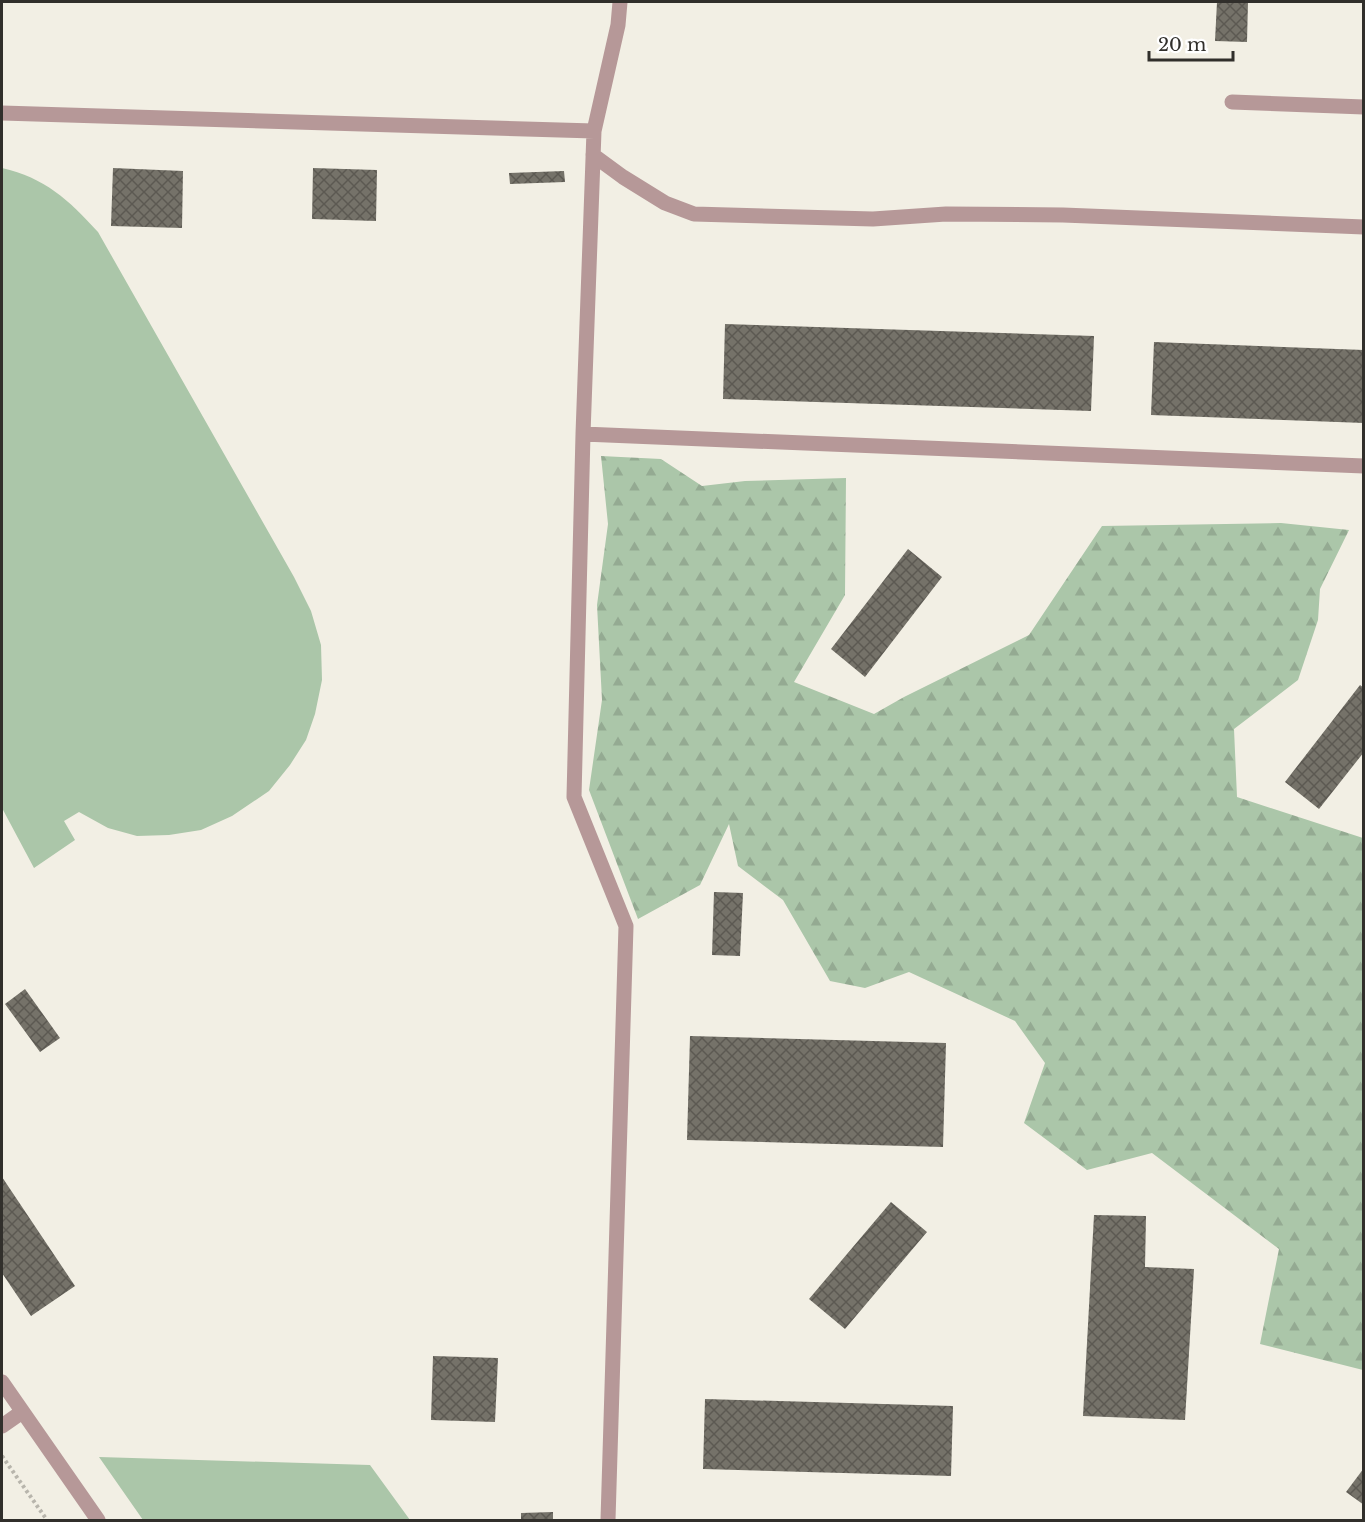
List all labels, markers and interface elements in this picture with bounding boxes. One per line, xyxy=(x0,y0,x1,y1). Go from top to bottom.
scale bar xyxy=(1149,24,1233,62)
text: 20 m xyxy=(1158,34,1206,56)

